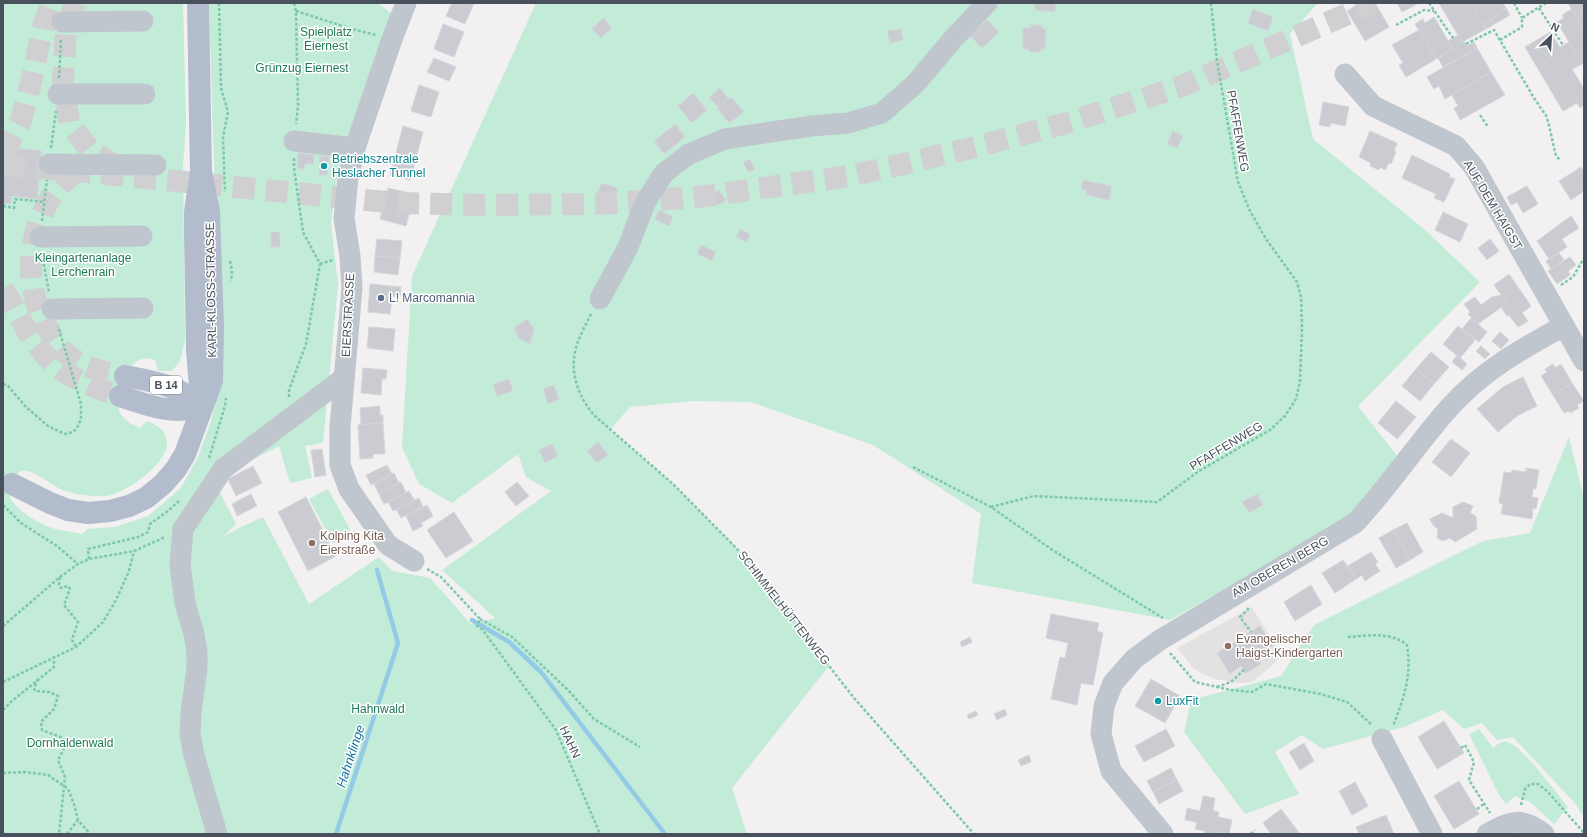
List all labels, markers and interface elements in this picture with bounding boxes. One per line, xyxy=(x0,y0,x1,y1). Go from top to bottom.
north arrow xyxy=(1531,16,1571,56)
text: N xyxy=(1549,20,1561,34)
park label: Spielplatz Eiernest xyxy=(300,25,352,53)
park label: Grünzug Eiernest xyxy=(255,61,349,75)
street label: PFAFFENWEG xyxy=(1224,89,1252,173)
place label: Betriebszentrale Heslacher Tunnel xyxy=(332,152,425,180)
street label: AUF DEM HAIGST xyxy=(1461,158,1526,253)
marker: Betriebszentrale Heslacher Tunnel xyxy=(319,161,329,171)
street label: KARL-KLOSS-STRASSE xyxy=(203,222,219,358)
park label: Kleingartenanlage Lerchenrain xyxy=(35,251,132,279)
street label: EIERSTRASSE xyxy=(339,273,357,357)
place label: L! Marcomannia xyxy=(389,291,475,305)
marker: L! Marcomannia xyxy=(376,293,386,303)
road number: B 14 xyxy=(150,376,182,394)
street label: PFAFFENWEG xyxy=(1187,419,1265,473)
place label: Kolping Kita Eierstraße xyxy=(320,529,384,557)
street label: AM OBEREN BERG xyxy=(1229,534,1331,600)
marker: Kolping Kita Eierstraße xyxy=(307,538,317,548)
street label: SCHIMMELHÜTTENWEG xyxy=(735,548,833,668)
place label: Evangelischer Haigst-Kindergarten xyxy=(1236,632,1343,660)
marker: Evangelischer Haigst-Kindergarten xyxy=(1223,641,1233,651)
place label: LuxFit xyxy=(1166,694,1199,708)
marker: LuxFit xyxy=(1153,696,1163,706)
park label: Hahnwald xyxy=(351,702,405,716)
water label: Hahnklinge xyxy=(333,723,368,789)
street label: HAHN xyxy=(556,724,584,760)
park label: Dornhaldenwald xyxy=(27,736,113,750)

